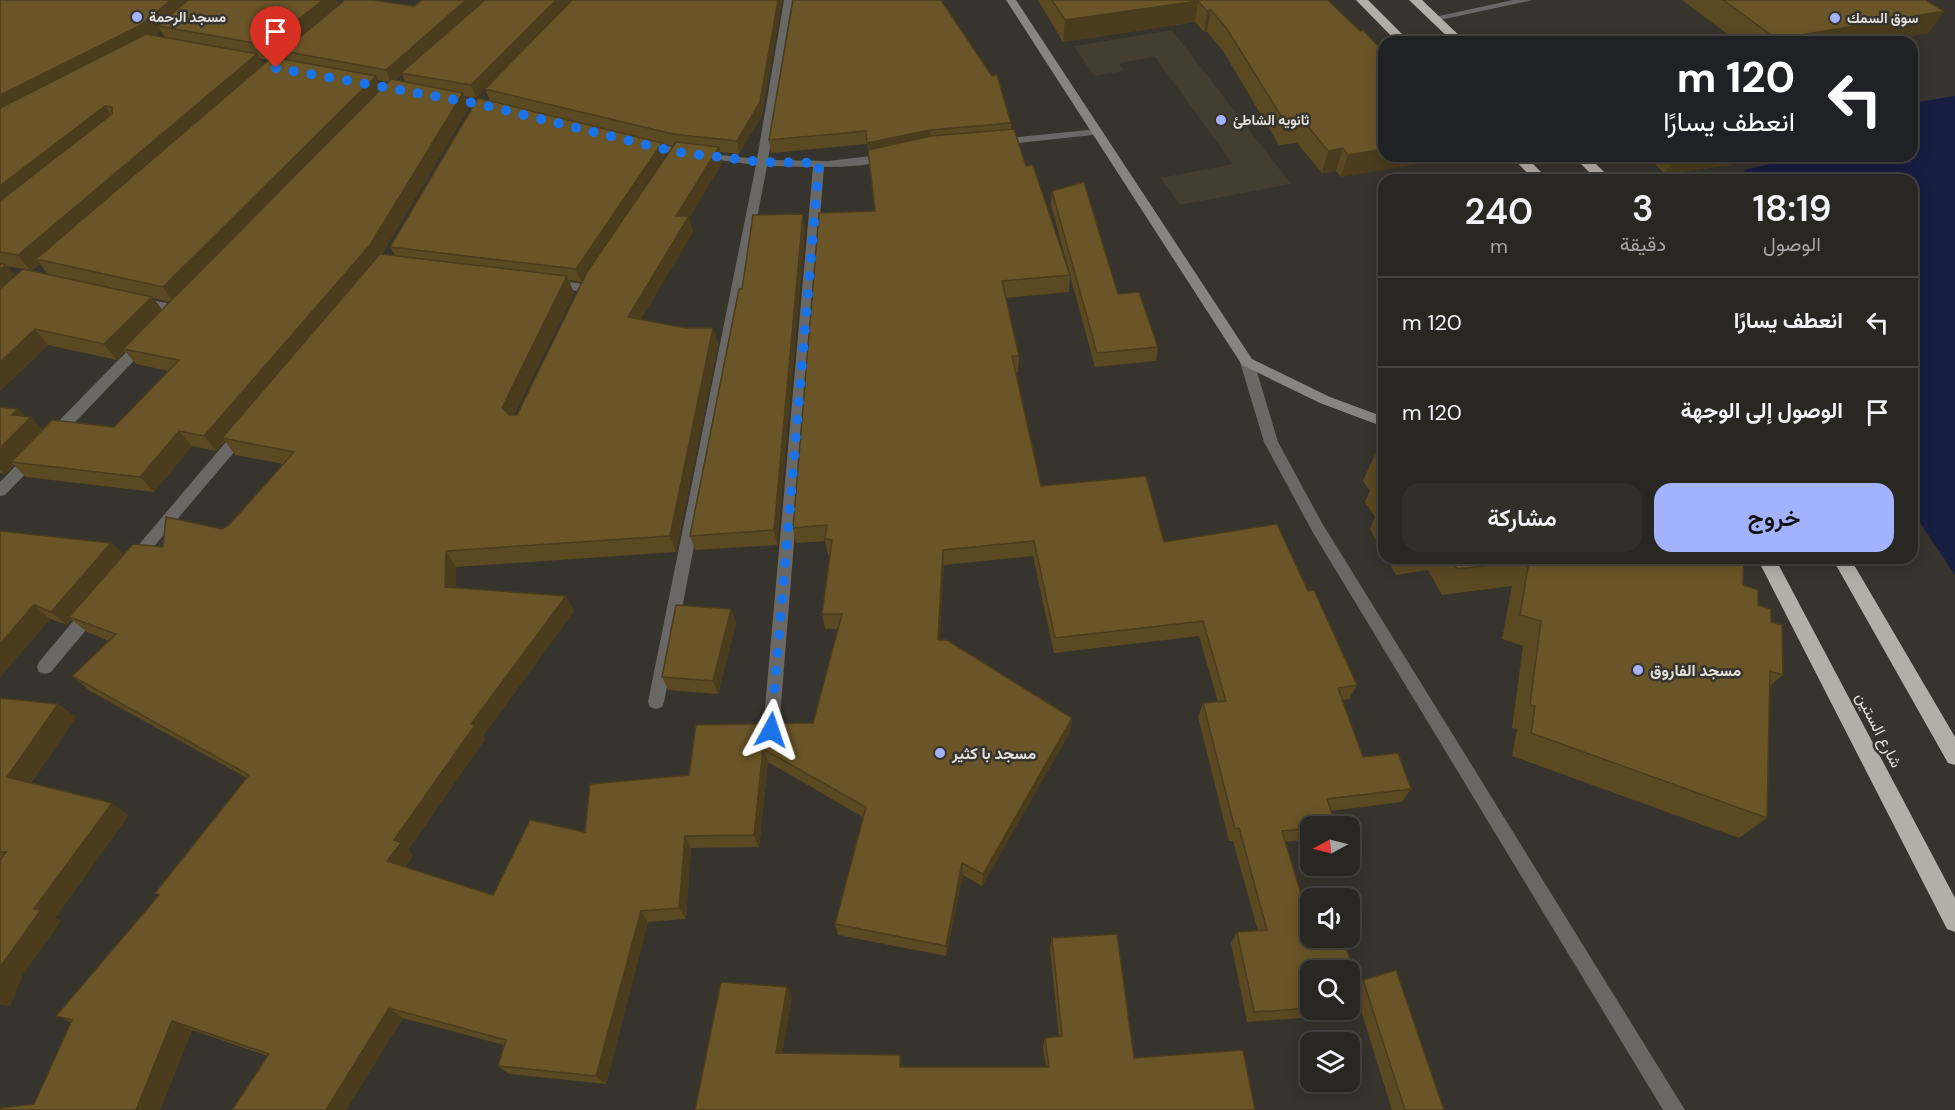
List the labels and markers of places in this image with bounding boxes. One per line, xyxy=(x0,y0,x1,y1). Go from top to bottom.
pin xyxy=(250,6,301,68)
place label: مسجد الرحمة xyxy=(149,8,227,26)
place label: سوق السمك xyxy=(1847,9,1918,27)
marker: مسجد الرحمة xyxy=(130,10,144,24)
marker: سوق السمك xyxy=(1828,11,1842,25)
place label: ثانويه الشاطئ xyxy=(1233,111,1310,129)
marker: ثانويه الشاطئ xyxy=(1214,113,1228,127)
place label: مسجد الفاروق xyxy=(1650,660,1742,681)
marker: مسجد الفاروق xyxy=(1631,663,1645,677)
place label: مسجد با كثير xyxy=(951,743,1037,764)
marker: مسجد با كثير xyxy=(933,746,947,760)

